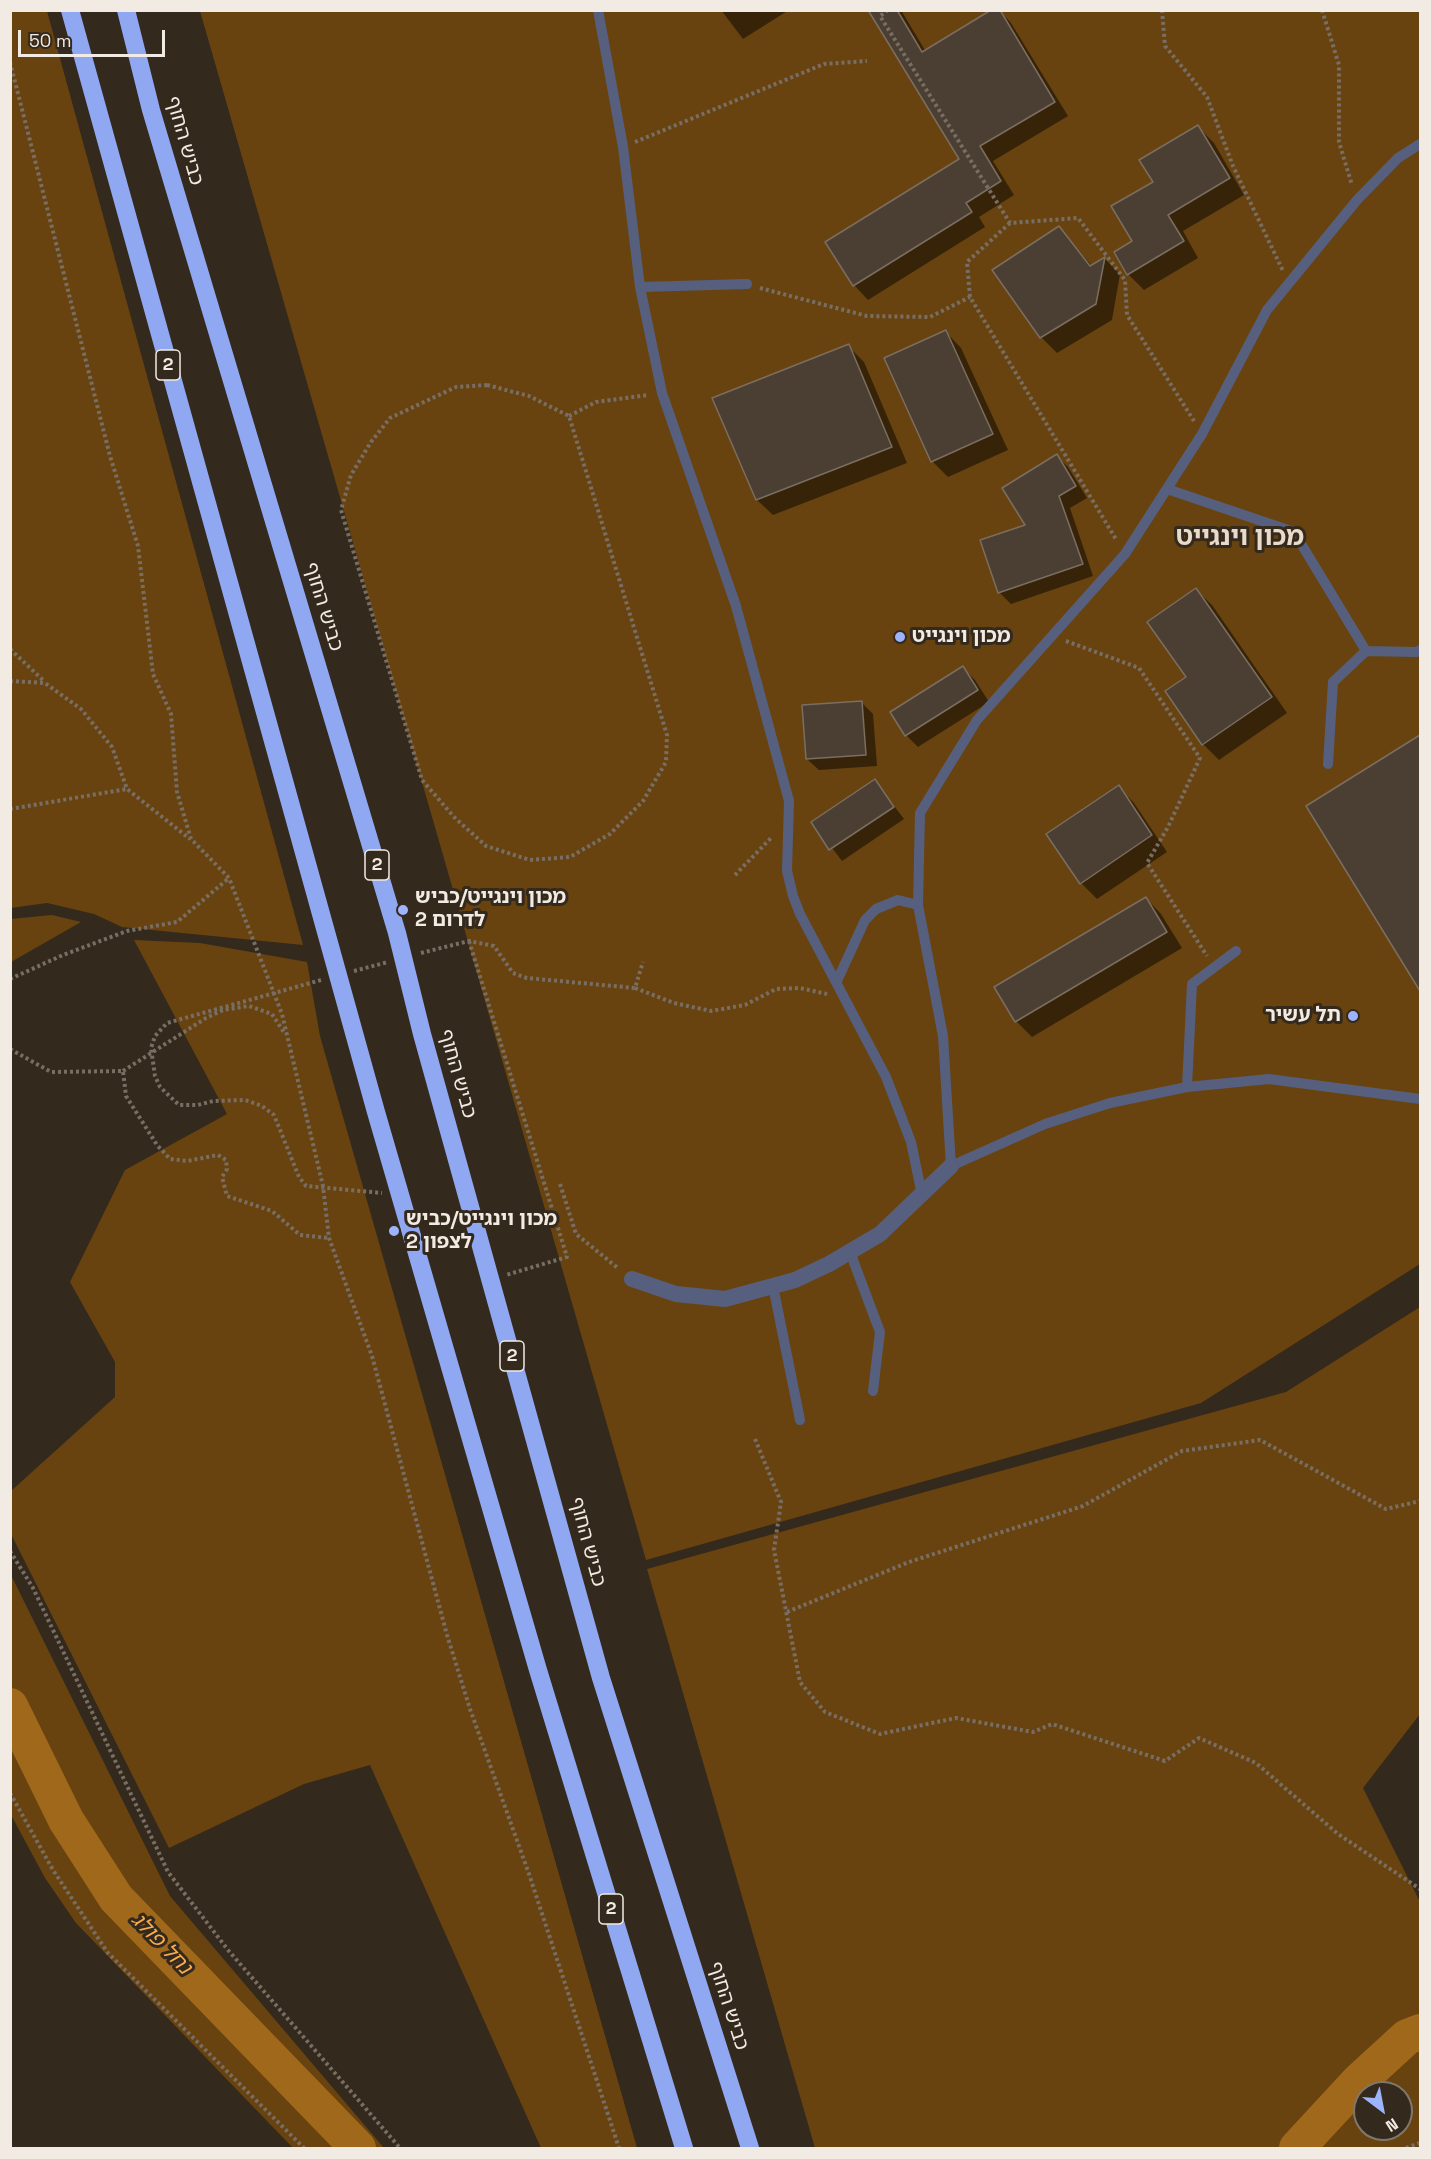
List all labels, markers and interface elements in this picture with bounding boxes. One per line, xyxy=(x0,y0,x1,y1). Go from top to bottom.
scale bar xyxy=(21,18,168,56)
text: 50 m xyxy=(29,29,71,52)
street label: כביש החוף xyxy=(160,94,208,188)
road number: 2 xyxy=(156,350,180,380)
district label: מכון וינגייט xyxy=(1176,522,1304,554)
street label: כביש החוף xyxy=(298,560,348,654)
place label: מכון וינגייט xyxy=(912,625,1011,649)
marker: מכון וינגייט xyxy=(893,630,907,644)
road number: 2 xyxy=(365,850,389,880)
place label: מכון וינגייט/כביש 2 לדרום xyxy=(415,886,566,933)
marker: מכון וינגייט/כביש 2 לדרום xyxy=(396,903,410,917)
place label: תל עשיר xyxy=(1265,1004,1341,1028)
marker: תל עשיר xyxy=(1346,1009,1360,1023)
street label: כביש החוף xyxy=(433,1027,481,1121)
place label: מכון וינגייט/כביש 2 לצפון xyxy=(406,1208,557,1255)
marker: מכון וינגייט/כביש 2 לצפון xyxy=(387,1224,401,1238)
road number: 2 xyxy=(500,1341,524,1371)
street label: כביש החוף xyxy=(564,1495,610,1589)
road number: 2 xyxy=(599,1894,623,1924)
water label: נחל פולג xyxy=(126,1908,196,1980)
street label: כביש החוף xyxy=(702,1959,754,2053)
north arrow xyxy=(1353,2081,1413,2141)
text: N xyxy=(1382,2113,1402,2137)

